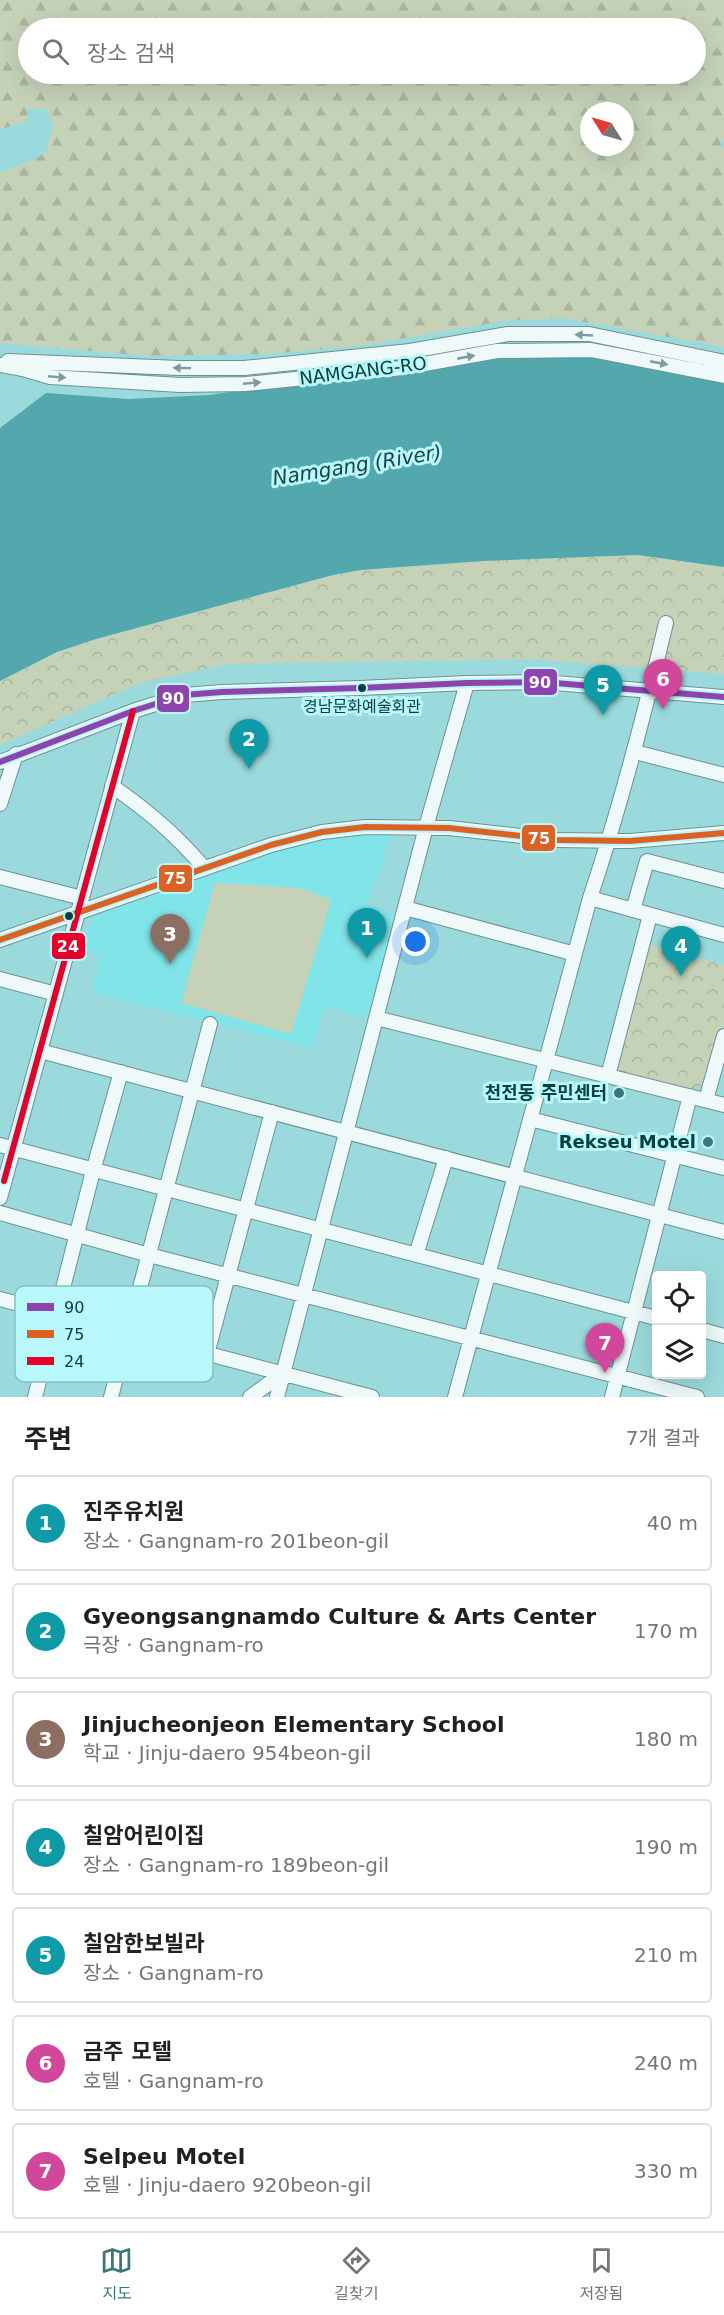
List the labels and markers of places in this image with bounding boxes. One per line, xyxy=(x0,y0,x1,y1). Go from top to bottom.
pin: 6 xyxy=(644,660,682,709)
pin: 5 xyxy=(584,666,622,715)
marker: 경남문화예술회관 xyxy=(356,682,368,694)
place label: 경남문화예술회관 xyxy=(303,697,421,716)
pin: 2 xyxy=(230,720,268,769)
pin: 1 xyxy=(348,908,386,958)
unlabelled marker xyxy=(63,910,75,922)
pin: 3 xyxy=(150,914,190,964)
pin: 4 xyxy=(662,926,700,976)
place label: 천전동 주민센터 xyxy=(485,1082,607,1103)
marker: 천전동 주민센터 xyxy=(612,1086,626,1100)
place label: Rekseu Motel xyxy=(559,1131,696,1152)
marker: Rekseu Motel xyxy=(701,1135,715,1149)
pin: 7 xyxy=(586,1324,624,1373)

